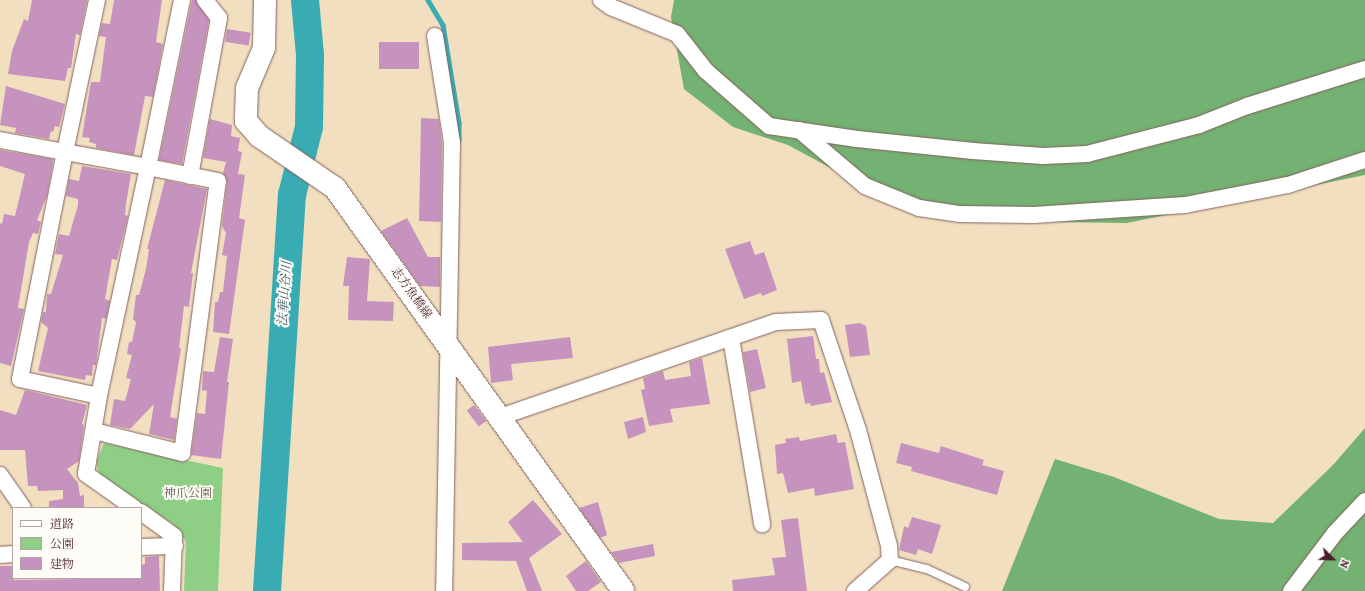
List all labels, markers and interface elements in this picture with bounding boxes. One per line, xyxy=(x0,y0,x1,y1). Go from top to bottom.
water label: 法華山谷川 xyxy=(275,261,295,327)
street label: 志方魚橋線 xyxy=(388,264,434,322)
park label: 神爪公園 xyxy=(164,487,212,501)
legend xyxy=(12,507,142,579)
text: 道路 xyxy=(50,516,74,532)
text: 公園 xyxy=(50,536,74,552)
north arrow xyxy=(1313,539,1353,579)
text: 建物 xyxy=(50,556,74,572)
text: N xyxy=(1336,557,1353,570)

